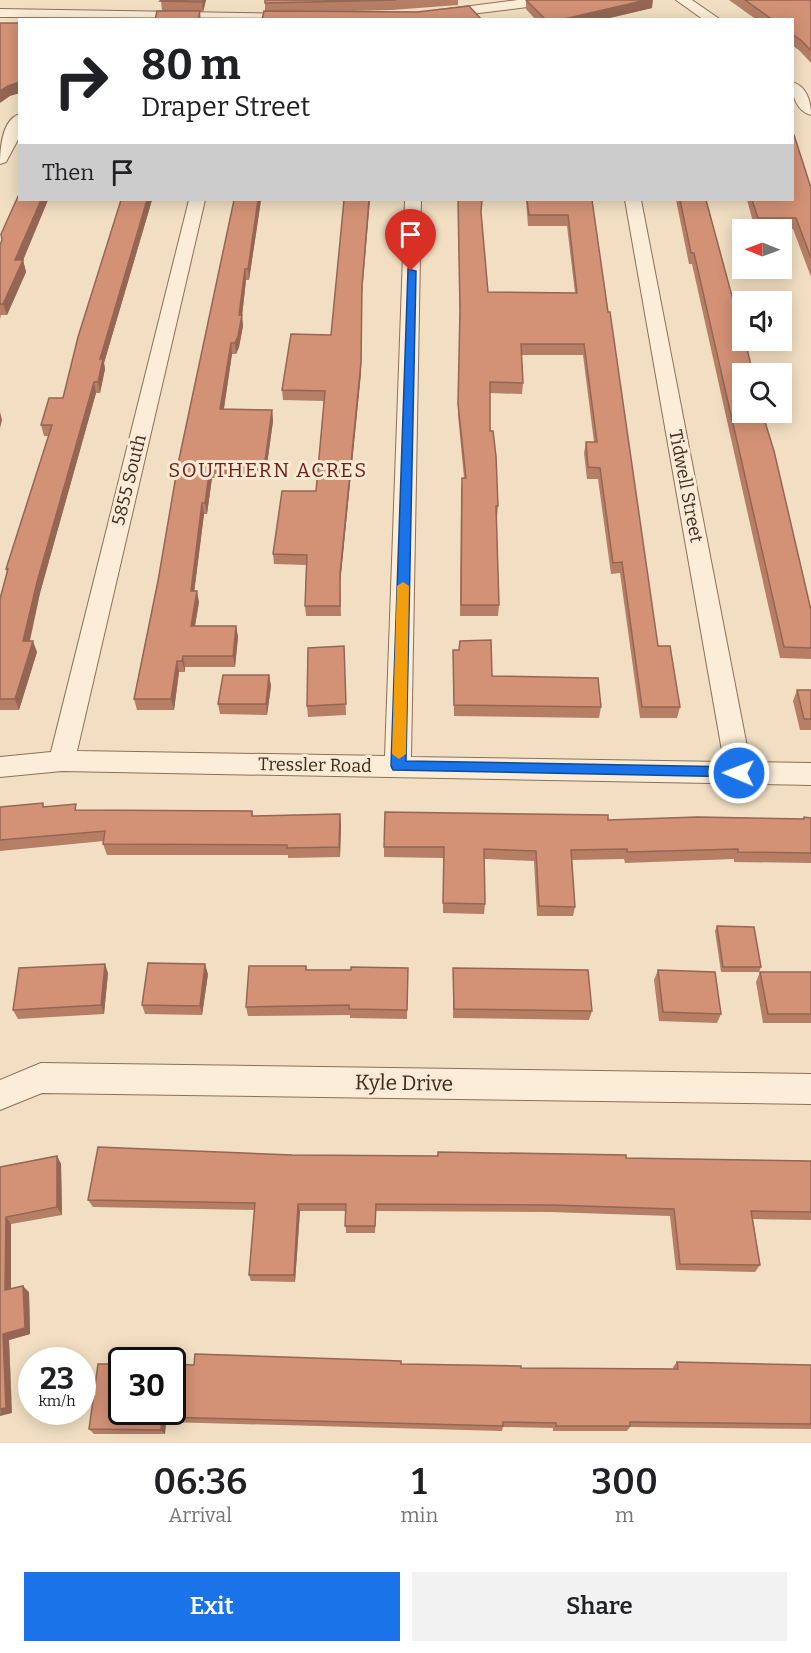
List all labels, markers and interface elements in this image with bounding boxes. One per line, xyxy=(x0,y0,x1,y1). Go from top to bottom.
text: 80 m xyxy=(141,40,241,90)
icon: right xyxy=(42,42,120,120)
text: Draper Street xyxy=(141,91,310,123)
icon: arrive xyxy=(106,156,139,189)
text: Then xyxy=(42,159,94,186)
pin xyxy=(385,209,436,271)
icon: arrive xyxy=(394,218,427,251)
north arrow xyxy=(732,219,792,279)
map controls xyxy=(732,219,792,423)
button: sound xyxy=(732,291,792,351)
button: search xyxy=(732,363,792,423)
street label: Tidwell Street xyxy=(664,428,708,545)
street label: 5855 South xyxy=(107,432,151,528)
district label: SOUTHERN ACRES xyxy=(168,458,368,482)
position arrow xyxy=(707,741,771,805)
street label: Tressler Road xyxy=(258,753,372,777)
street label: Kyle Drive xyxy=(355,1069,453,1097)
speed limit sign: 30 xyxy=(108,1347,186,1425)
text: 23 xyxy=(40,1361,74,1397)
text: km/h xyxy=(38,1392,76,1410)
text: 06:36 xyxy=(153,1460,247,1504)
text: 1 xyxy=(412,1460,427,1504)
text: 300 xyxy=(591,1460,658,1504)
text: Arrival xyxy=(169,1503,232,1527)
text: min xyxy=(400,1503,438,1527)
text: m xyxy=(615,1503,634,1527)
button: Exit xyxy=(24,1572,400,1641)
button: Share xyxy=(412,1572,787,1641)

